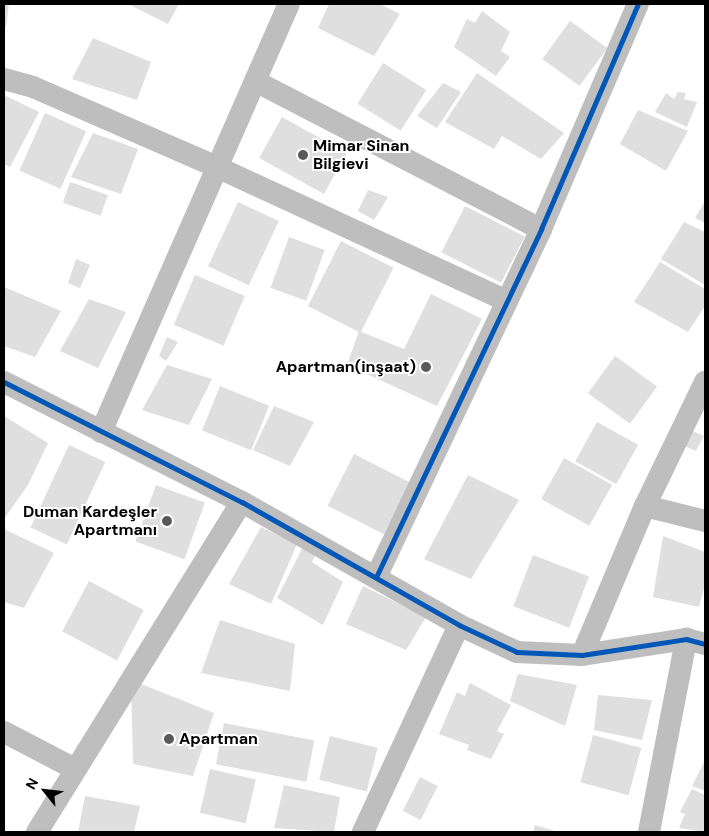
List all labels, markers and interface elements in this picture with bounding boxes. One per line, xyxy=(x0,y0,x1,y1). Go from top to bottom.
place label: Mimar Sinan Bilgievi xyxy=(313,136,409,174)
marker: Mimar Sinan Bilgievi xyxy=(297,149,309,161)
place label: Apartman(inşaat) xyxy=(276,357,416,377)
marker: Apartman(inşaat) xyxy=(420,361,432,373)
place label: Duman Kardeşler Apartmanı xyxy=(23,502,157,540)
marker: Duman Kardeşler Apartmanı xyxy=(161,515,173,527)
place label: Apartman xyxy=(179,729,258,749)
marker: Apartman xyxy=(163,733,175,745)
north arrow xyxy=(20,766,70,816)
text: N xyxy=(22,775,42,793)

